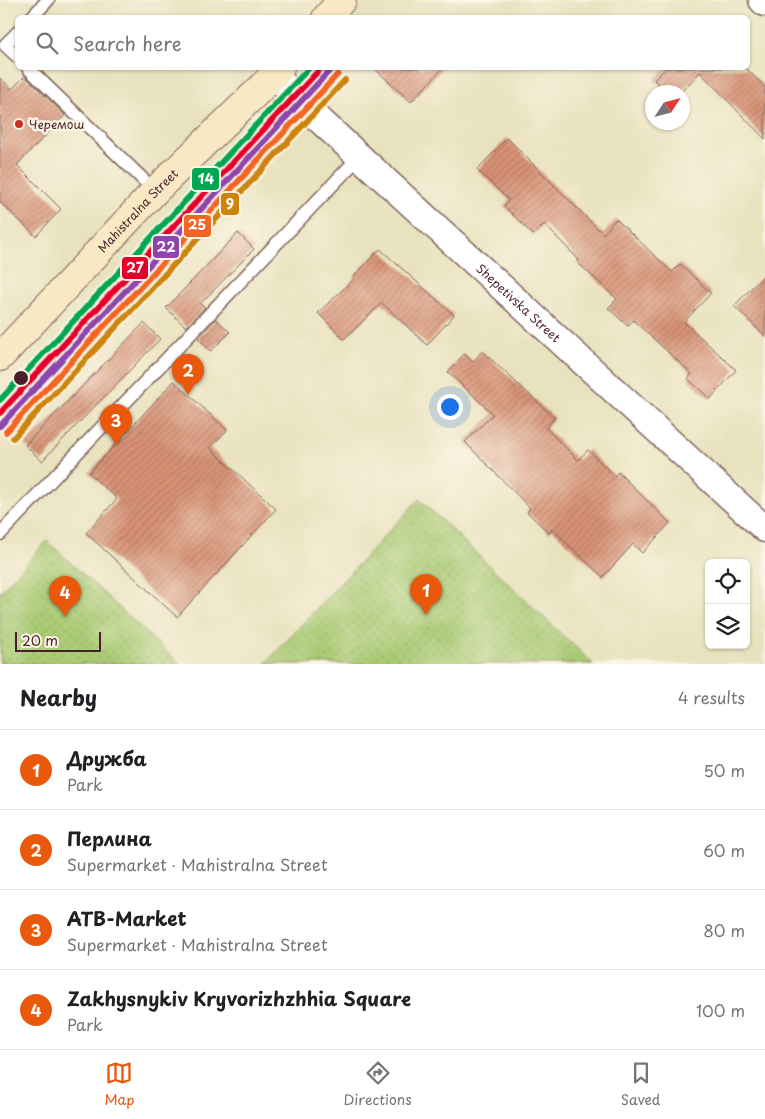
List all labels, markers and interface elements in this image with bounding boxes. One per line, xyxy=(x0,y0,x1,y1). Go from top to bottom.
search box xyxy=(15,15,750,70)
icon: search xyxy=(33,29,61,57)
text: Search here xyxy=(73,29,182,57)
north arrow xyxy=(645,85,690,130)
place label: Черемош xyxy=(29,115,84,133)
marker: Черемош xyxy=(13,118,25,130)
street label: Mahistralna Street xyxy=(93,164,182,256)
line badge: 14 xyxy=(191,167,220,191)
text: 14 xyxy=(198,168,215,189)
line badge: 9 xyxy=(220,192,240,216)
text: 9 xyxy=(226,193,234,214)
line badge: 25 xyxy=(183,214,212,238)
text: 25 xyxy=(188,214,206,235)
line badge: 22 xyxy=(152,235,180,259)
text: 22 xyxy=(156,236,176,257)
line badge: 27 xyxy=(121,256,149,280)
text: 27 xyxy=(126,257,145,278)
street label: Shepetivska Street xyxy=(472,259,565,346)
pin: 2 xyxy=(172,354,204,395)
unlabelled marker xyxy=(12,369,30,387)
your location xyxy=(437,394,463,420)
pin: 3 xyxy=(100,404,132,445)
map controls xyxy=(705,559,750,649)
button: locate xyxy=(705,559,750,604)
pin: 1 xyxy=(410,574,442,615)
pin: 4 xyxy=(49,576,81,617)
button: layers xyxy=(705,604,750,649)
scale bar xyxy=(15,629,101,652)
text: 20 m xyxy=(22,630,58,651)
text: Nearby xyxy=(20,681,97,713)
text: 4 results xyxy=(678,685,745,709)
text: Дружба xyxy=(67,744,147,772)
text: 1 xyxy=(32,758,40,782)
text: 50 m xyxy=(704,758,745,782)
text: Park xyxy=(67,772,103,796)
text: Перлина xyxy=(67,824,152,852)
text: 2 xyxy=(30,838,42,862)
text: 60 m xyxy=(703,838,745,862)
text: Supermarket · Mahistralna Street xyxy=(67,852,328,876)
text: ATB-Market xyxy=(67,904,187,932)
text: 3 xyxy=(31,918,41,942)
text: 80 m xyxy=(703,918,745,942)
text: Supermarket · Mahistralna Street xyxy=(67,932,328,956)
text: Zakhysnykiv Kryvorizhzhhia Square xyxy=(67,984,411,1012)
text: 4 xyxy=(31,998,41,1022)
text: 100 m xyxy=(696,998,745,1022)
text: Park xyxy=(67,1012,103,1036)
tab: Map xyxy=(105,1059,134,1110)
tab: Directions xyxy=(344,1059,412,1110)
tab: Saved xyxy=(621,1059,660,1110)

